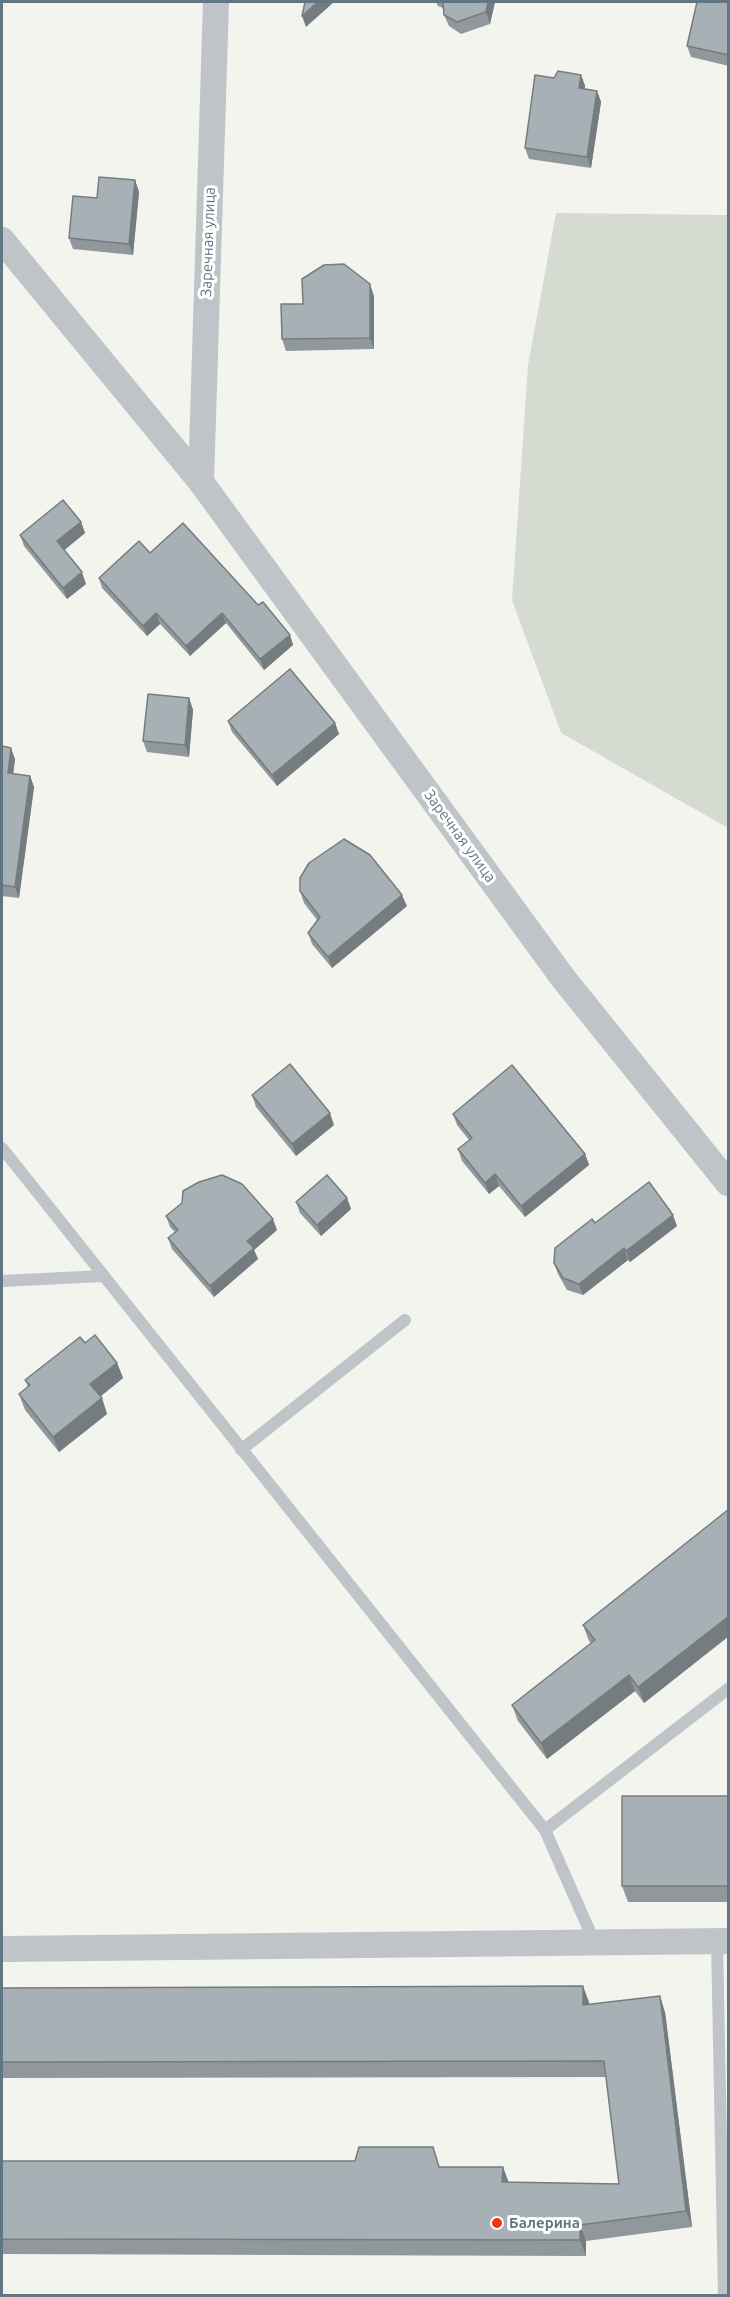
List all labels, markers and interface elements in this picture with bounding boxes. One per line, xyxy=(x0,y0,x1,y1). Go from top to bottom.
street label: Заречная улица xyxy=(197,187,219,297)
street label: Заречная улица xyxy=(420,786,500,886)
place label: Балерина xyxy=(509,2214,580,2232)
marker: Балерина xyxy=(490,2216,504,2230)

